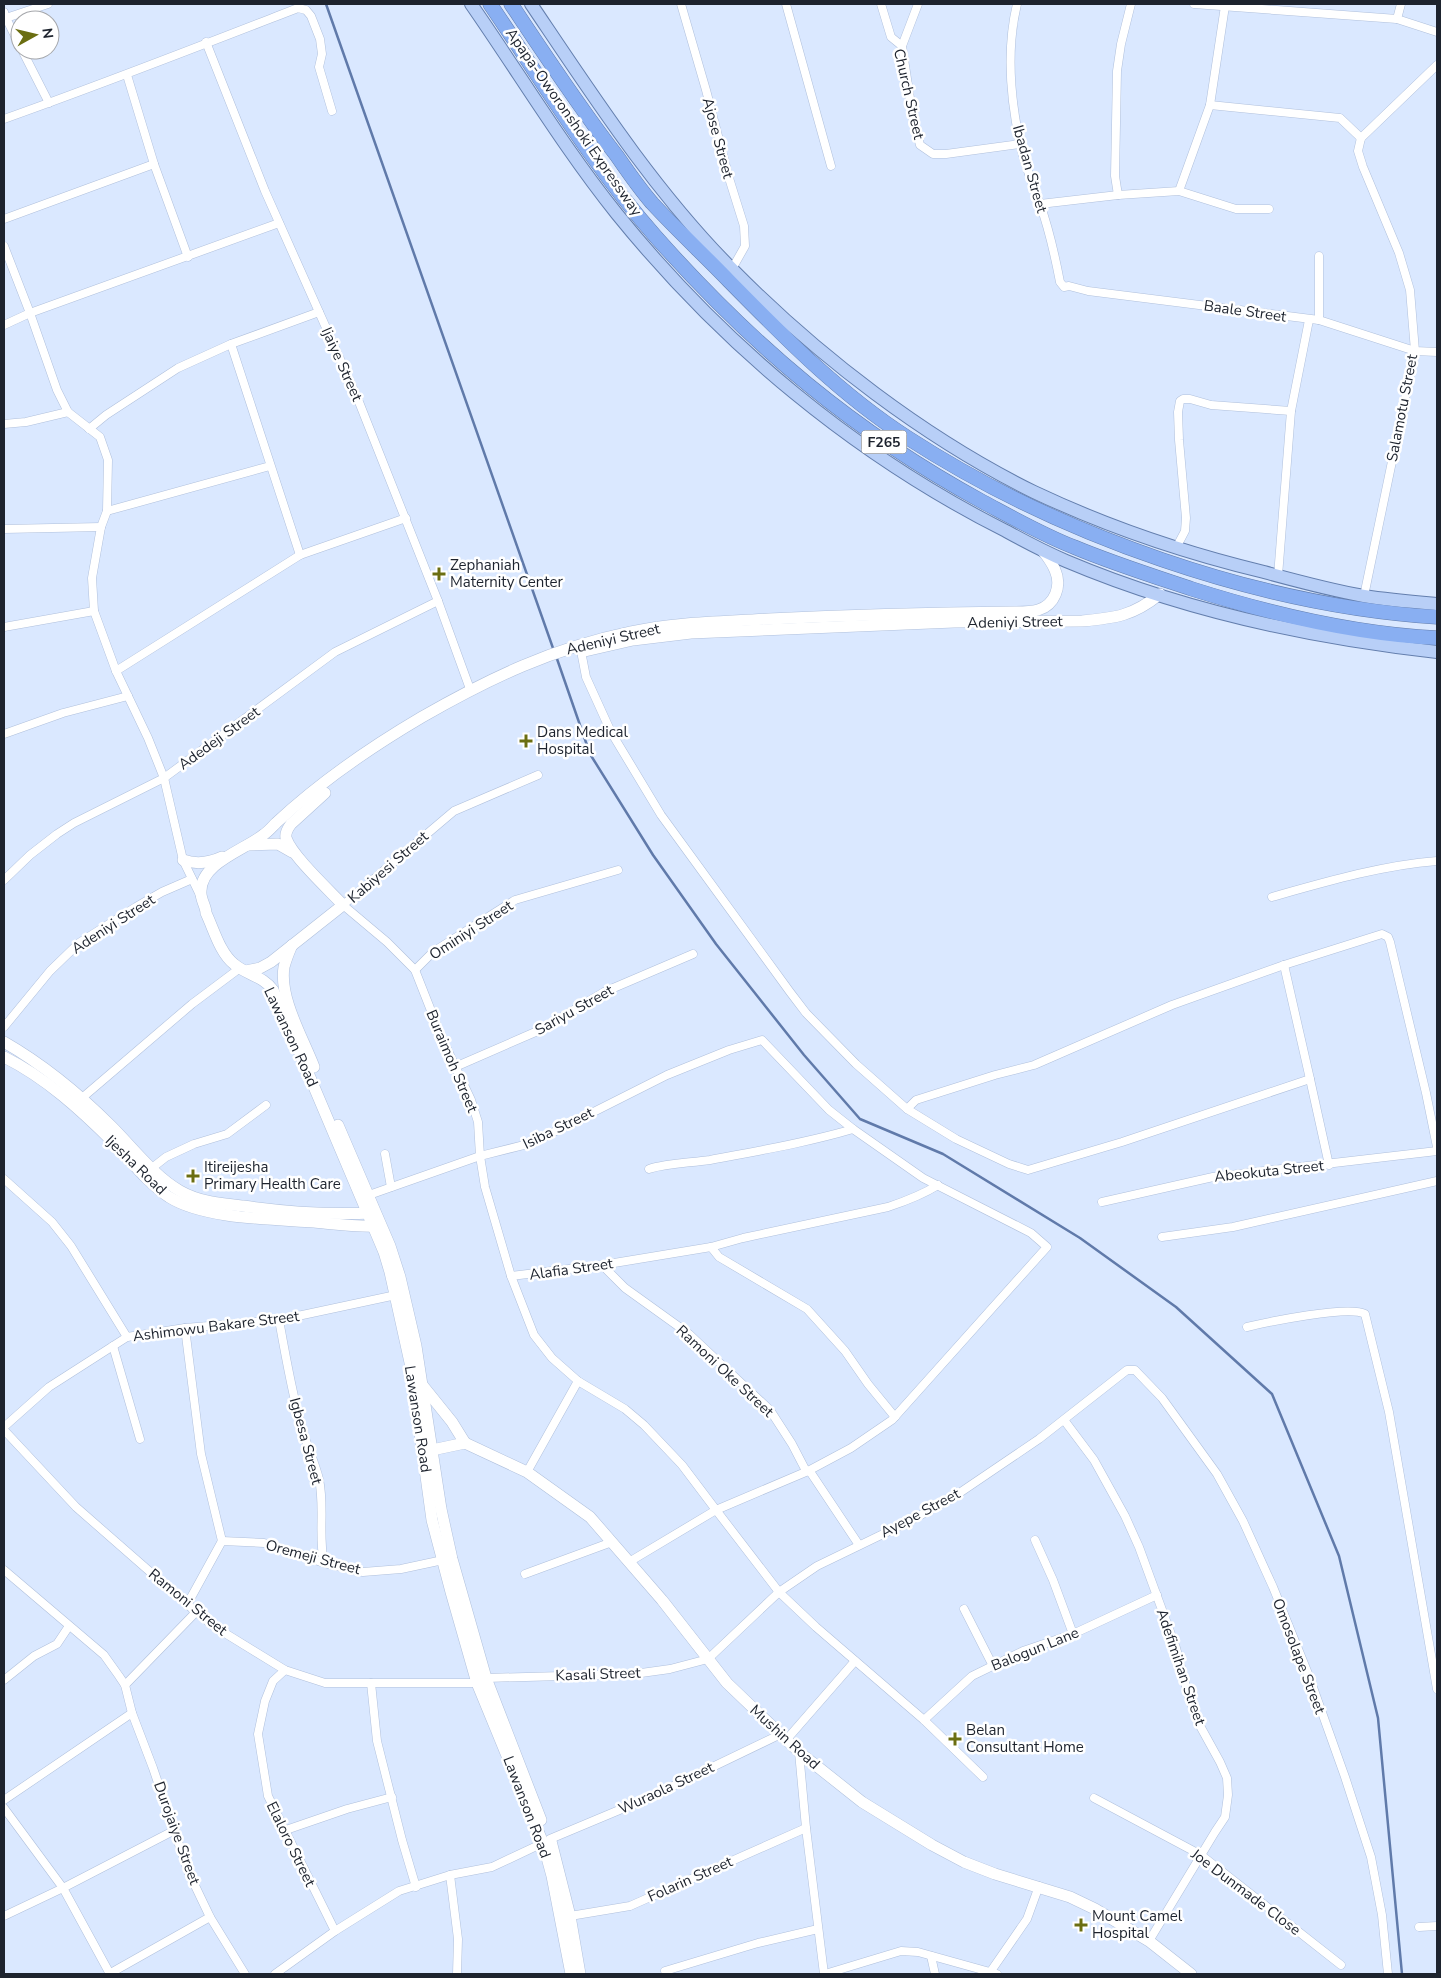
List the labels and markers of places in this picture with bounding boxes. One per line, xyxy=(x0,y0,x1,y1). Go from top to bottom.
place label: Zephaniah Maternity Center xyxy=(450,555,563,592)
marker: Zephaniah Maternity Center xyxy=(432,567,446,581)
place label: Dans Medical Hospital xyxy=(537,722,629,759)
marker: Dans Medical Hospital xyxy=(519,734,533,748)
place label: Itireijesha Primary Health Care xyxy=(204,1157,341,1194)
marker: Itireijesha Primary Health Care xyxy=(186,1169,200,1183)
place label: Belan Consultant Home xyxy=(966,1720,1084,1757)
marker: Belan Consultant Home xyxy=(948,1732,962,1746)
place label: Mount Camel Hospital xyxy=(1092,1906,1183,1943)
marker: Mount Camel Hospital xyxy=(1074,1918,1088,1932)

